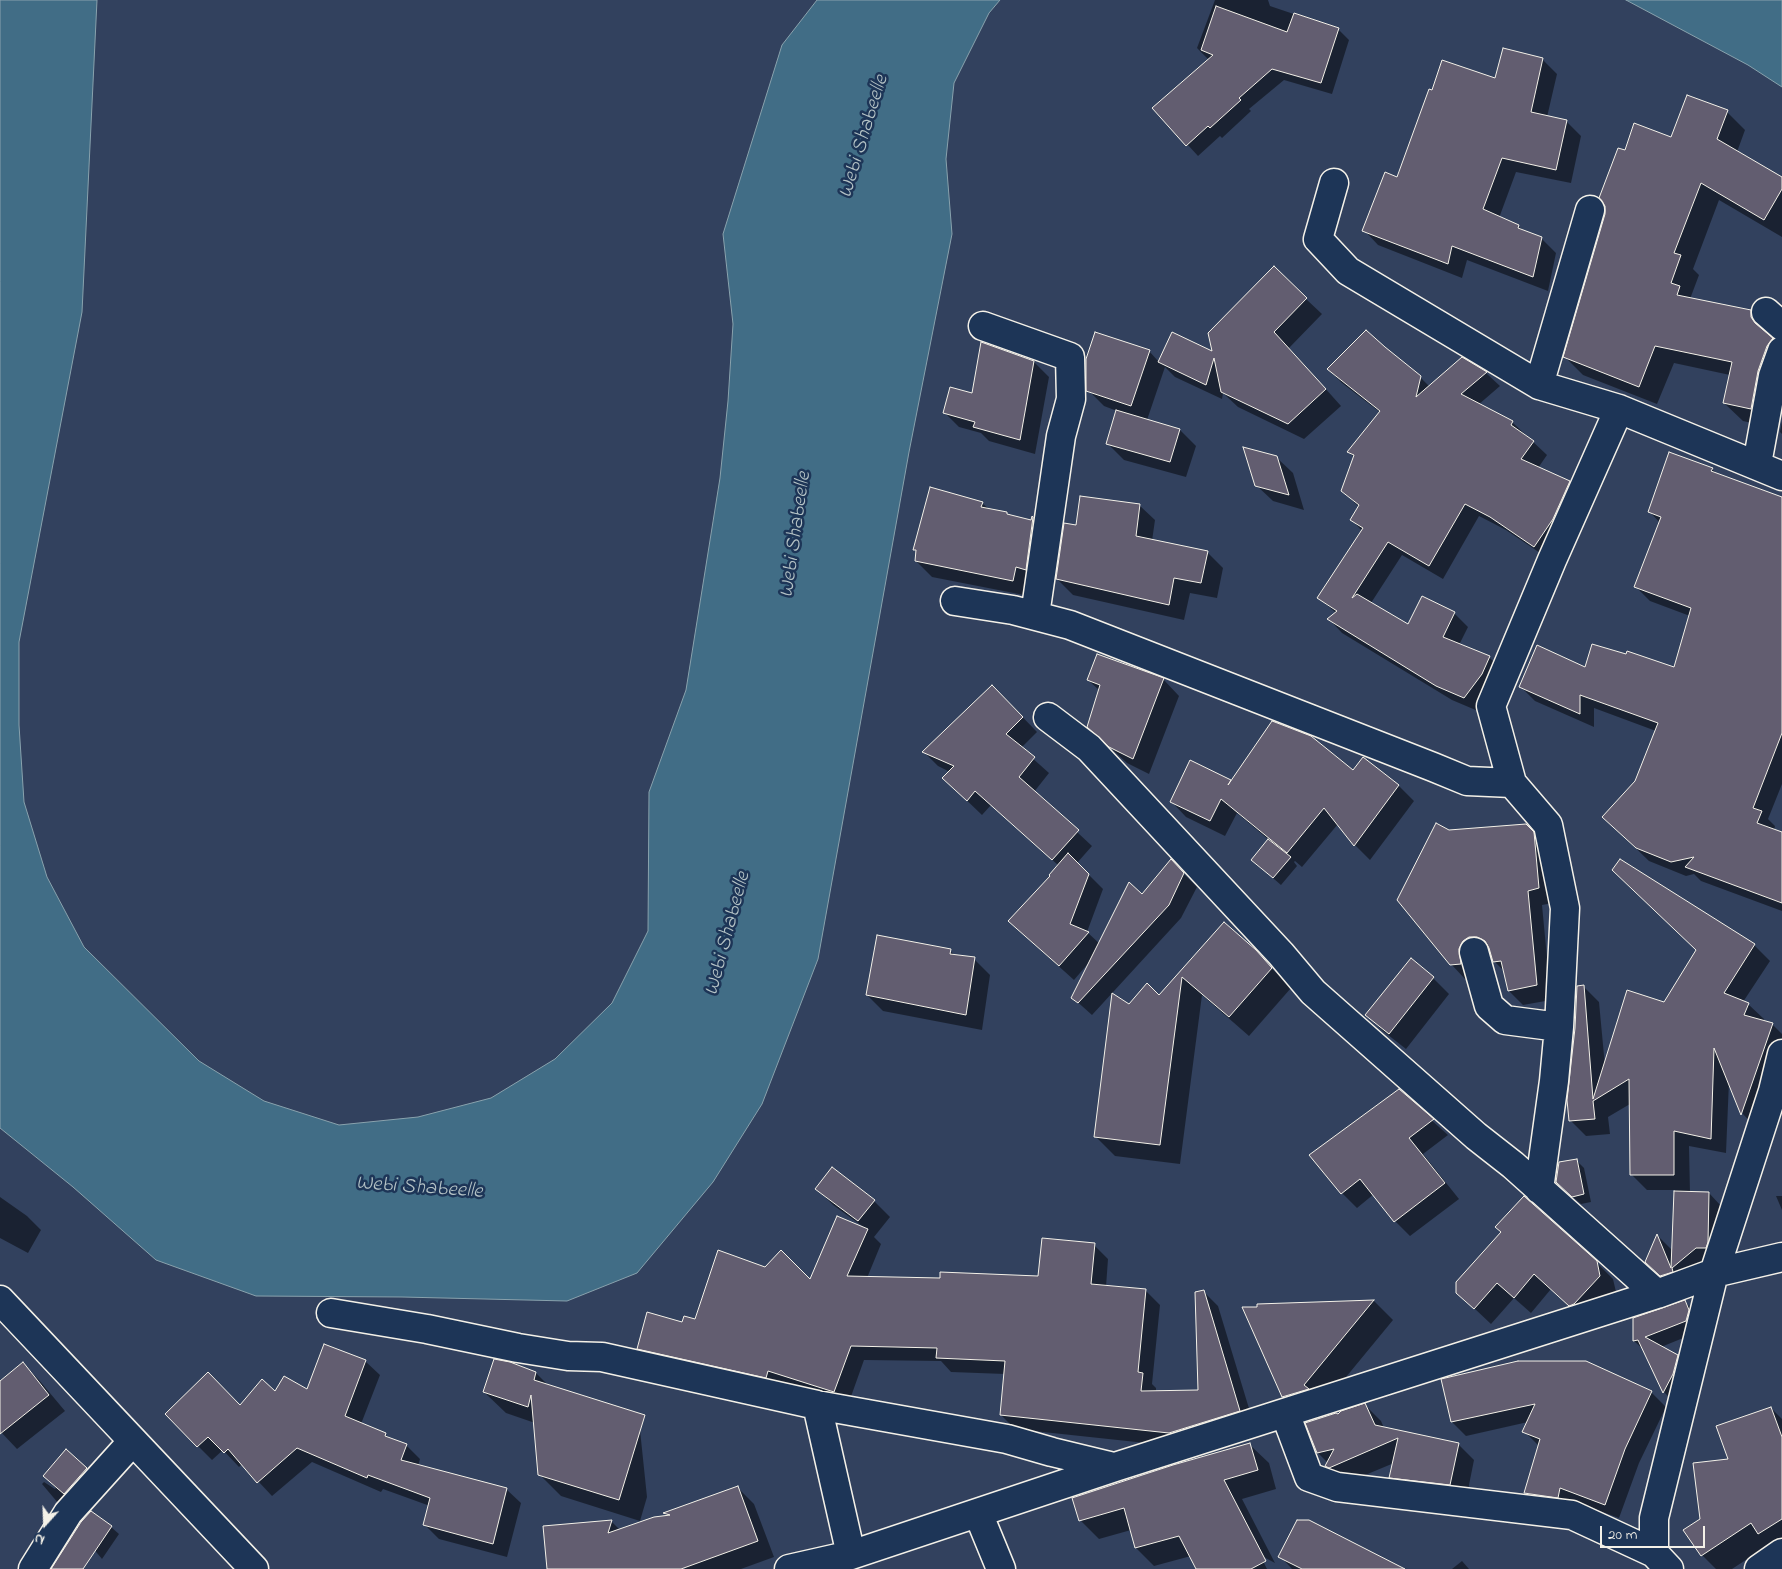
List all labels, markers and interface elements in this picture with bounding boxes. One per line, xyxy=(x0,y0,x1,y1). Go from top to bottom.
water label: Webi Shabeelle xyxy=(834,73,896,201)
water label: Webi Shabeelle xyxy=(776,470,818,600)
water label: Webi Shabeelle xyxy=(700,869,758,999)
water label: Webi Shabeelle xyxy=(355,1172,483,1206)
north arrow xyxy=(20,1499,70,1549)
scale bar xyxy=(1602,1516,1707,1548)
text: 20 m xyxy=(1608,1524,1637,1546)
text: N xyxy=(32,1527,48,1550)

